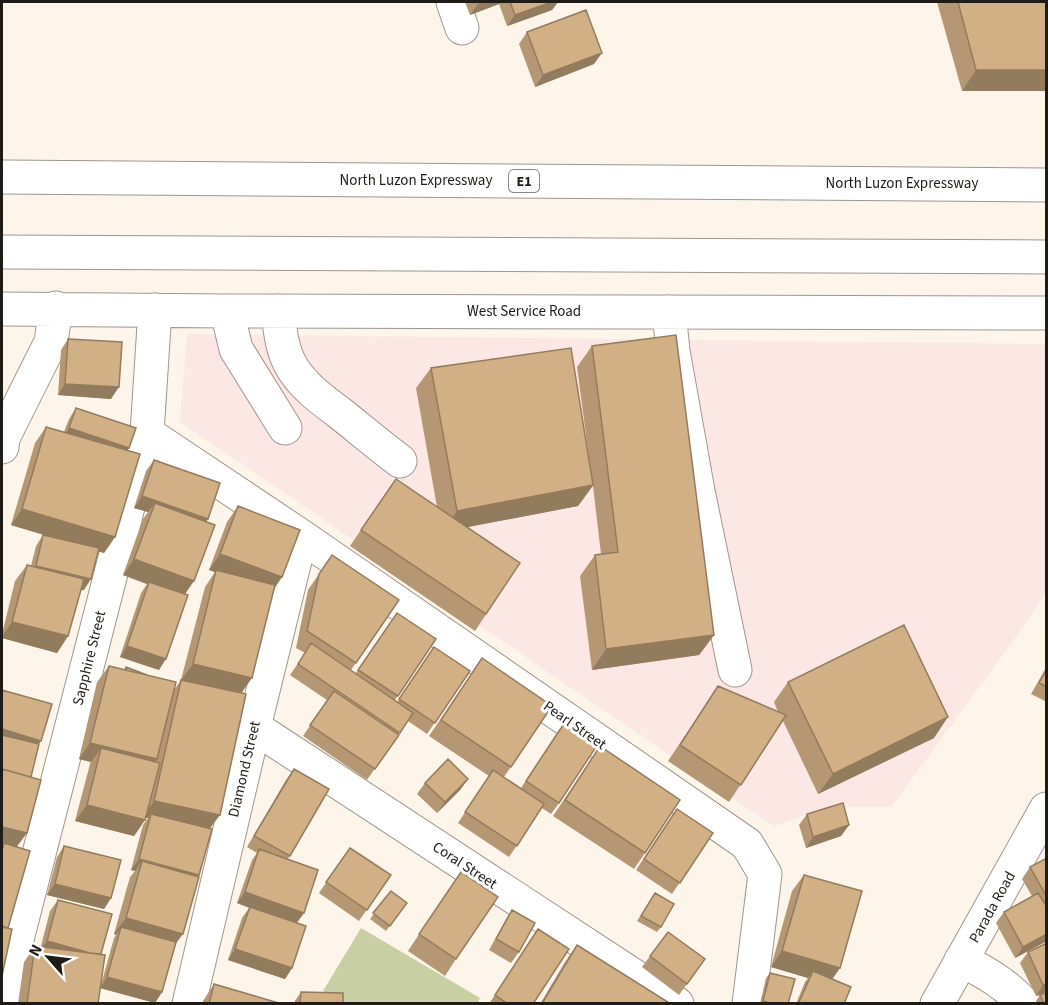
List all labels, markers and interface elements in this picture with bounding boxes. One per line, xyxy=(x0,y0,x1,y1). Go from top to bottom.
street label: North Luzon Expressway xyxy=(340,170,492,191)
road number: E1 xyxy=(509,170,539,192)
street label: North Luzon Expressway xyxy=(826,173,978,194)
street label: West Service Road xyxy=(467,301,581,322)
street label: Sapphire Street xyxy=(68,608,111,708)
street label: Pearl Street xyxy=(539,696,610,755)
street label: Diamond Street xyxy=(223,719,266,819)
street label: Coral Street xyxy=(428,837,501,894)
street label: Parada Road xyxy=(964,868,1021,947)
north arrow xyxy=(18,927,78,987)
text: N xyxy=(23,941,48,960)

